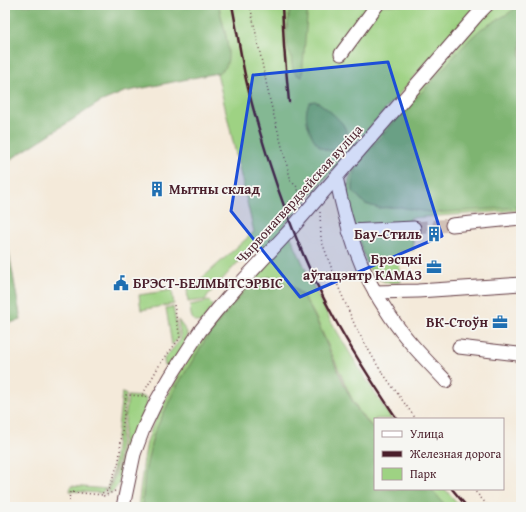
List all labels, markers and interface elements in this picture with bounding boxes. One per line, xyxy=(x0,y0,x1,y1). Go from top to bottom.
street label: Чырвонагвардзейская вуліца xyxy=(231,120,367,268)
place label: Мытны склад xyxy=(169,179,260,199)
building icon: Мытны склад xyxy=(148,180,166,198)
place label: Бау-Стиль xyxy=(354,224,422,244)
building icon: Бау-Стиль xyxy=(425,225,443,243)
place label: Брэсцкі аўтацэнтр КАМАЗ xyxy=(303,249,423,285)
office icon: Брэсцкі аўтацэнтр КАМАЗ xyxy=(425,258,443,276)
place label: БРЭСТ-БЕЛМЫТСЭРВІС xyxy=(133,273,283,293)
public building icon: БРЭСТ-БЕЛМЫТСЭРВІС xyxy=(112,274,130,292)
place label: ВК-Стоўн xyxy=(426,312,488,332)
office icon: ВК-Стоўн xyxy=(491,313,509,331)
legend xyxy=(374,418,504,490)
text: Улица xyxy=(410,425,444,442)
text: Железная дорога xyxy=(409,445,501,462)
text: Парк xyxy=(410,465,437,482)

